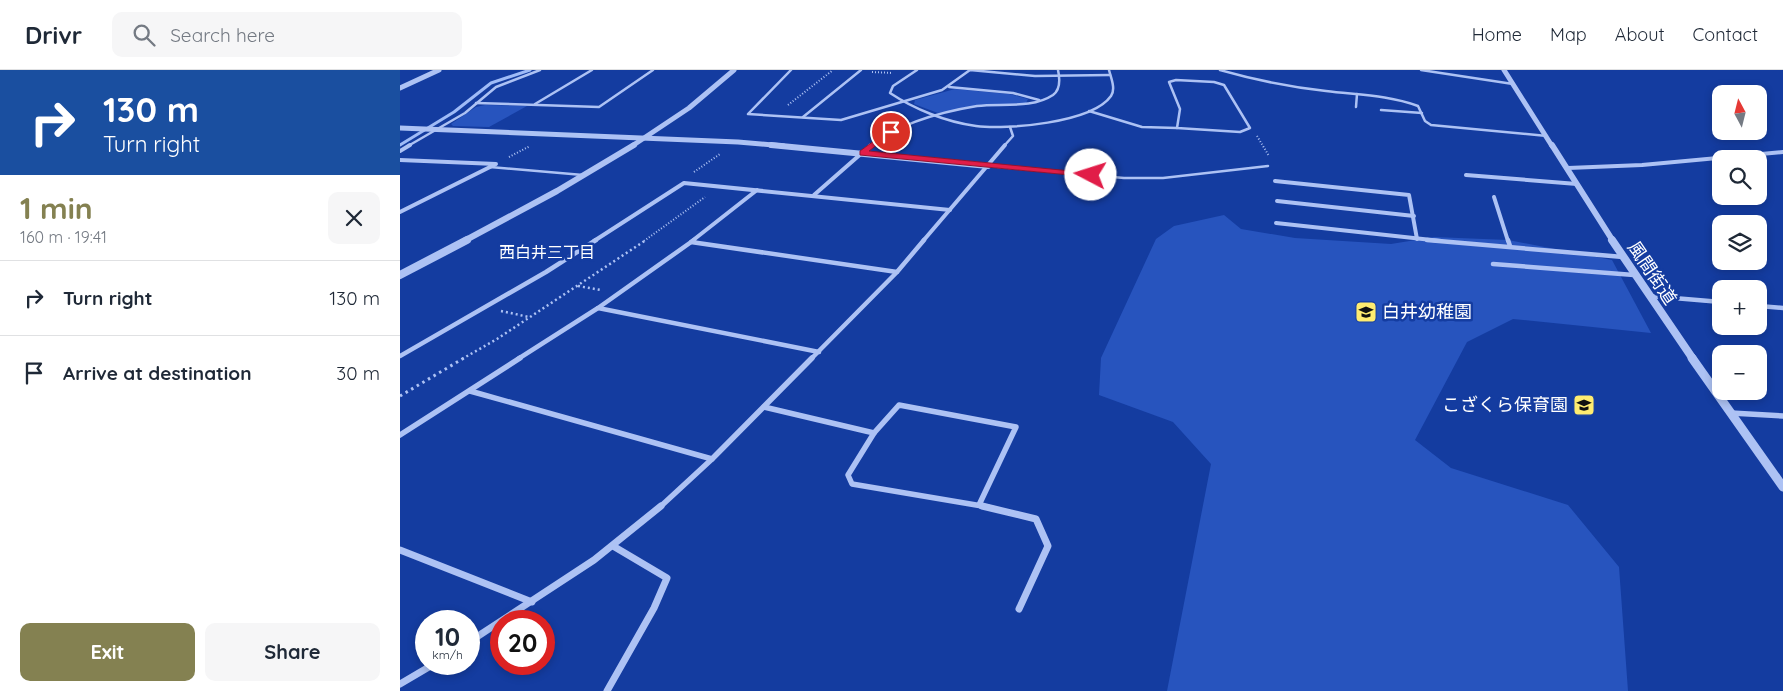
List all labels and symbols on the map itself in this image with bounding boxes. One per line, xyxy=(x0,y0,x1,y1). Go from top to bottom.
north arrow xyxy=(1712,85,1768,140)
pin xyxy=(870,111,912,153)
position arrow xyxy=(1064,148,1116,200)
street label: 風間街道 xyxy=(1623,236,1682,309)
district label: 西白井三丁目 xyxy=(499,242,595,262)
school or university icon: 白井幼稚園 xyxy=(1354,300,1378,324)
place label: 白井幼稚園 xyxy=(1382,300,1472,323)
place label: こざくら保育園 xyxy=(1442,393,1568,416)
school or university icon: こざくら保育園 xyxy=(1572,393,1596,417)
speed limit sign: 20 xyxy=(490,610,555,675)

